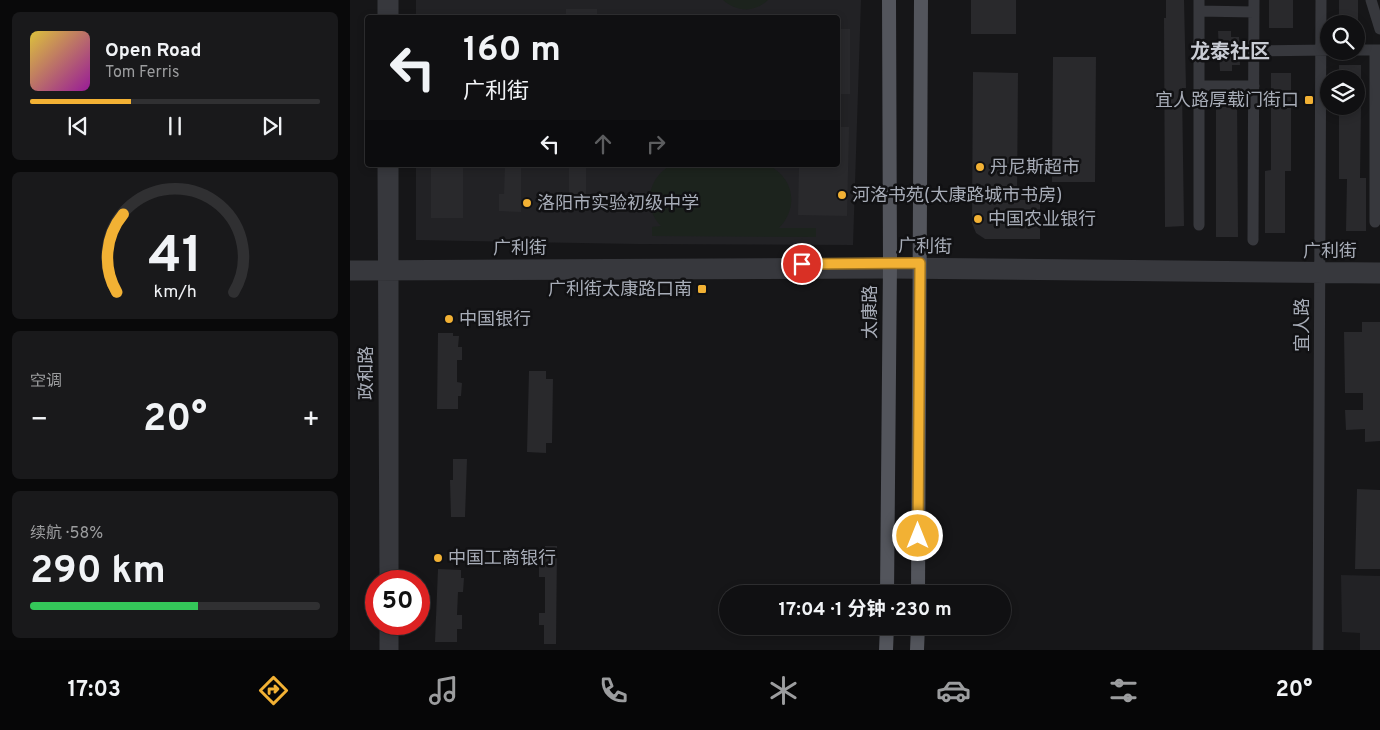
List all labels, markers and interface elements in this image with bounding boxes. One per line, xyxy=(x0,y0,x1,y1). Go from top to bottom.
map controls xyxy=(1320,15,1365,115)
button: search xyxy=(1320,15,1365,60)
text: 160 m xyxy=(463,29,561,73)
icon: left xyxy=(380,35,445,100)
text: Open Road xyxy=(105,39,201,63)
district label: 龙泰社区 xyxy=(1190,40,1270,66)
text: Tom Ferris xyxy=(105,63,179,83)
button: layers xyxy=(1320,70,1365,115)
text: 广利街 xyxy=(463,79,529,106)
place label: 宜人路厚载门街口 xyxy=(1155,90,1299,113)
marker: 宜人路厚载门街口 xyxy=(1303,94,1315,106)
icon: previous xyxy=(64,112,92,140)
icon: pause xyxy=(161,112,189,140)
icon: next xyxy=(258,112,286,140)
icon: left xyxy=(536,130,564,158)
icon: ahead xyxy=(589,130,617,158)
icon: right xyxy=(642,130,670,158)
place label: 丹尼斯超市 xyxy=(990,157,1080,180)
marker: 丹尼斯超市 xyxy=(974,161,986,173)
place label: 河洛书苑(太康路城市书房) xyxy=(852,185,1062,208)
marker: 河洛书苑(太康路城市书房) xyxy=(836,189,848,201)
place label: 洛阳市实验初级中学 xyxy=(537,193,699,216)
marker: 洛阳市实验初级中学 xyxy=(521,197,533,209)
place label: 中国农业银行 xyxy=(988,209,1096,232)
marker: 中国农业银行 xyxy=(972,213,984,225)
text: 41 xyxy=(148,225,202,291)
street label: 广利街 xyxy=(898,236,952,259)
street label: 广利街 xyxy=(493,238,547,261)
street label: 广利街 xyxy=(1303,241,1357,264)
pin xyxy=(781,243,823,285)
icon: arrive xyxy=(788,250,816,278)
place label: 广利街太康路口南 xyxy=(548,279,692,302)
text: km/h xyxy=(153,281,197,304)
marker: 广利街太康路口南 xyxy=(696,283,708,295)
street label: 太康路 xyxy=(860,285,883,339)
street label: 宜人路 xyxy=(1292,298,1315,352)
place label: 中国银行 xyxy=(459,309,531,332)
marker: 中国银行 xyxy=(443,313,455,325)
street label: 政和路 xyxy=(356,346,379,400)
text: 空调 xyxy=(30,372,62,392)
text: 20° xyxy=(143,396,207,445)
text: − xyxy=(30,403,48,439)
text: + xyxy=(302,403,320,439)
position arrow xyxy=(891,509,943,561)
text: 续航 · 58% xyxy=(30,524,103,544)
text: 290 km xyxy=(30,548,166,597)
place label: 中国工商银行 xyxy=(448,548,556,571)
marker: 中国工商银行 xyxy=(432,552,444,564)
speed limit sign: 50 xyxy=(365,570,430,635)
text: 17:04 · 1 分钟 · 230 m xyxy=(778,598,952,622)
icon: directions xyxy=(256,673,291,708)
icon: music xyxy=(426,673,461,708)
icon: phone xyxy=(596,673,631,708)
icon: climate xyxy=(766,673,801,708)
icon: car xyxy=(936,673,971,708)
icon: filters xyxy=(1106,673,1141,708)
text: 17:03 xyxy=(67,677,121,704)
text: 20° xyxy=(1275,677,1312,704)

